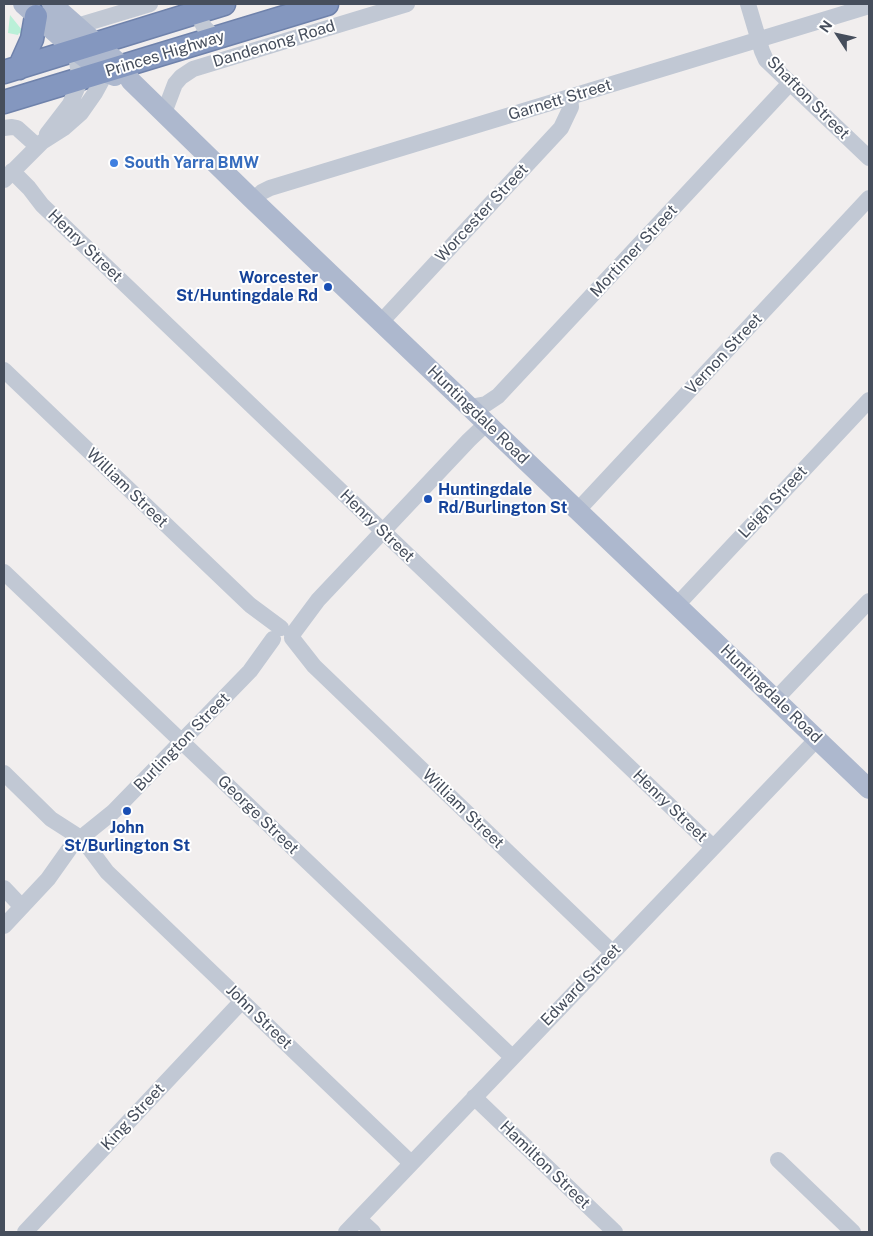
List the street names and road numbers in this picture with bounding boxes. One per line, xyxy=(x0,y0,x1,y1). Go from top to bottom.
street label: Dandenong Road xyxy=(210,16,338,72)
street label: Princes Highway xyxy=(103,27,227,81)
street label: Shafton Street xyxy=(763,53,853,143)
street label: Garnett Street xyxy=(506,75,614,125)
street label: Worcester Street xyxy=(432,160,532,266)
street label: Mortimer Street xyxy=(586,201,682,301)
street label: Henry Street xyxy=(44,206,126,286)
street label: Vernon Street xyxy=(682,310,766,398)
street label: Huntingdale Road xyxy=(423,362,533,468)
street label: William Street xyxy=(82,444,172,532)
street label: Leigh Street xyxy=(735,462,811,542)
street label: Henry Street xyxy=(336,486,418,566)
street label: Huntingdale Road xyxy=(716,641,826,747)
street label: Burlington Street xyxy=(130,689,234,795)
street label: William Street xyxy=(418,765,508,853)
street label: Henry Street xyxy=(629,766,711,846)
street label: George Street xyxy=(213,772,303,858)
street label: Edward Street xyxy=(537,940,625,1030)
street label: John Street xyxy=(222,981,296,1053)
street label: King Street xyxy=(97,1079,169,1155)
street label: Hamilton Street xyxy=(496,1117,594,1213)

